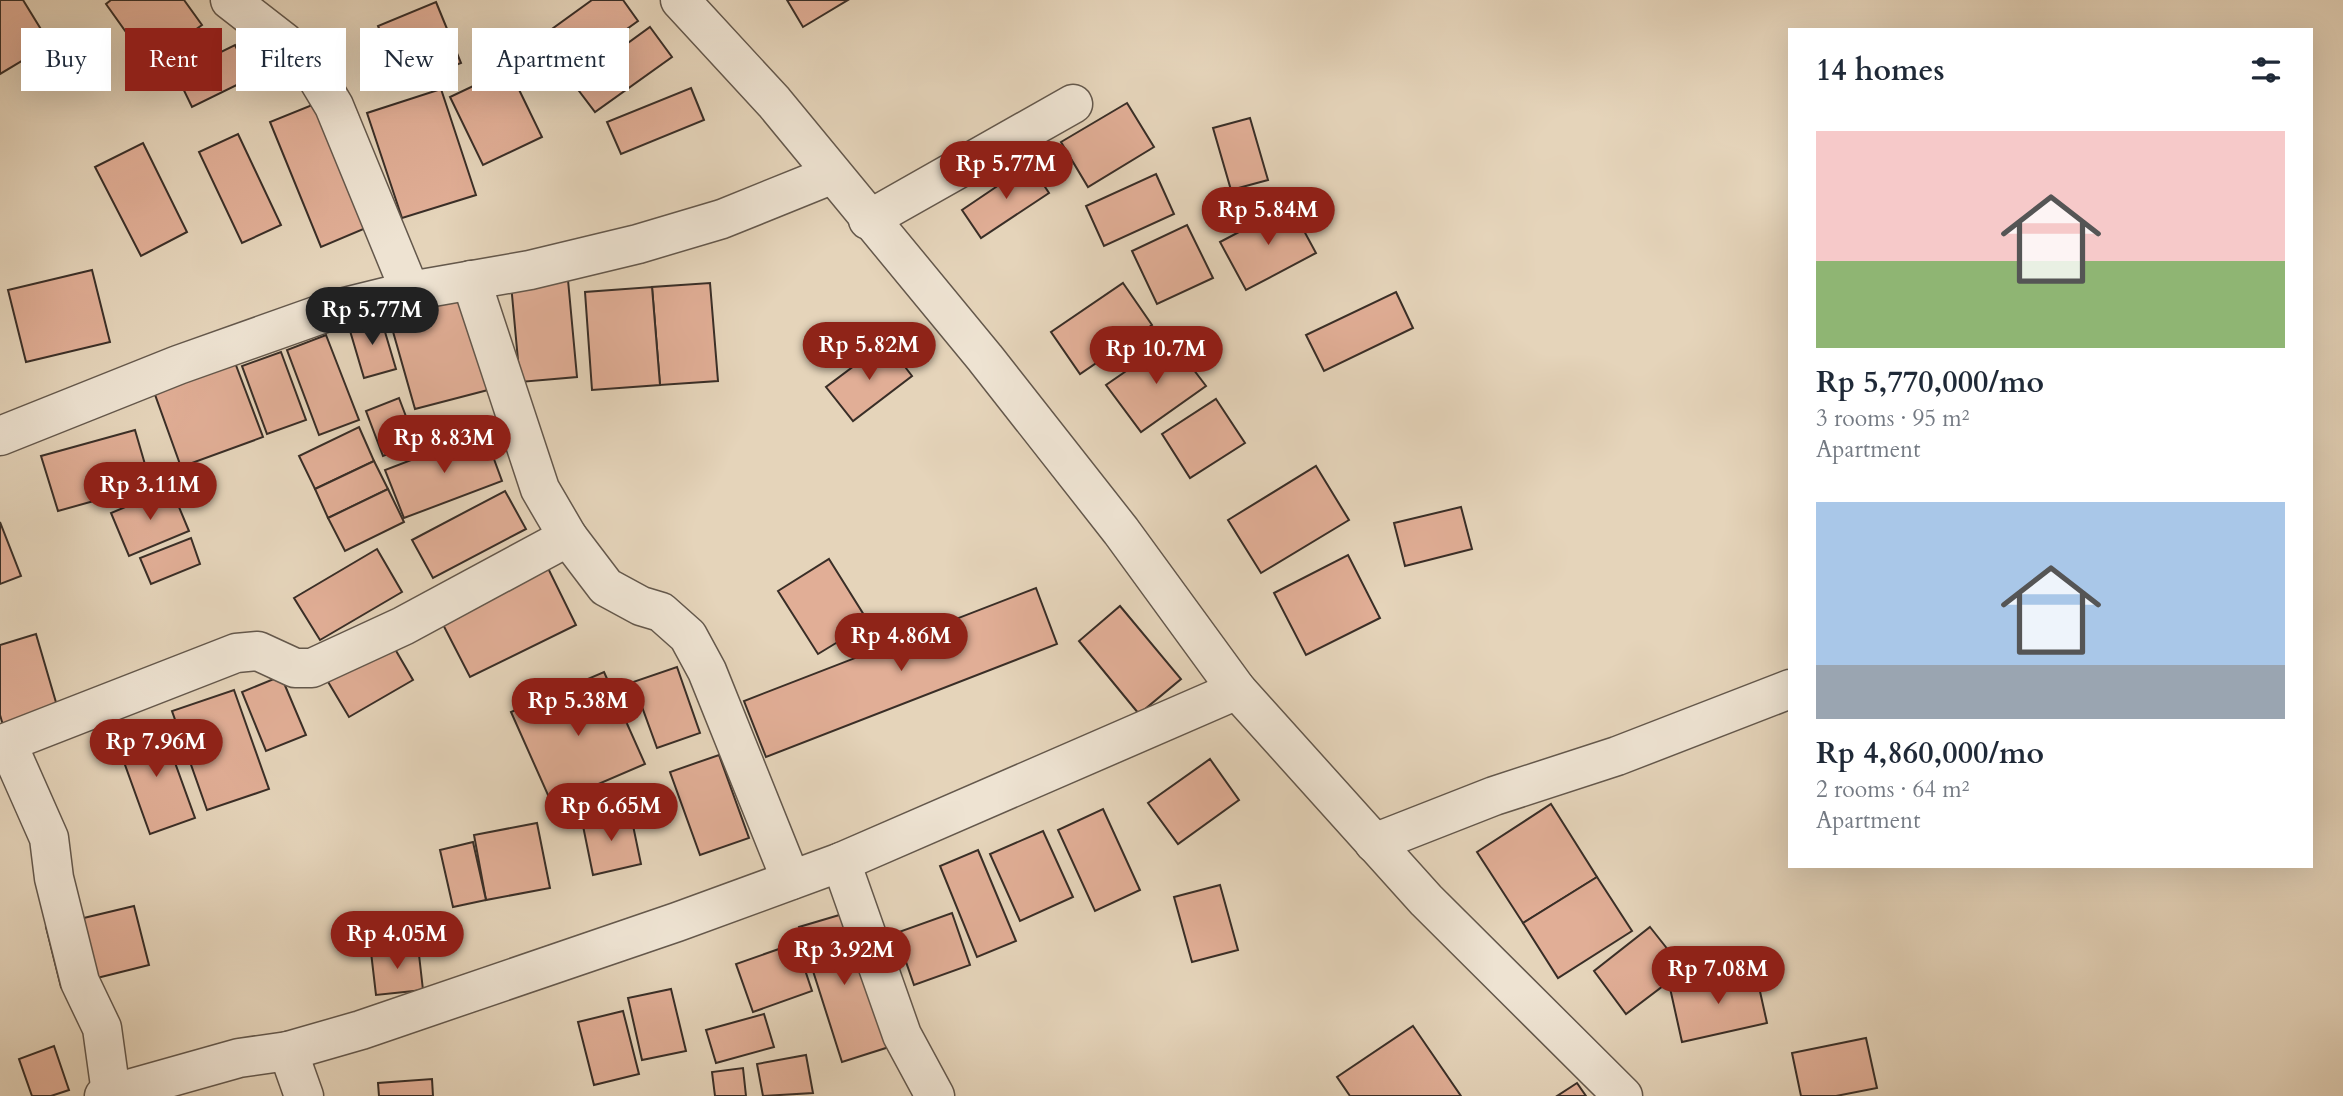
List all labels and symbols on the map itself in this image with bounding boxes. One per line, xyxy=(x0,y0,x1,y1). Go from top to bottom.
pin: Rp 5.77M xyxy=(934,142,1078,201)
pin: Rp 5.84M xyxy=(1196,188,1340,247)
pin: Rp 5.77M xyxy=(300,288,444,347)
pin: Rp 5.82M xyxy=(797,322,941,382)
pin: Rp 10.7M xyxy=(1084,326,1228,386)
pin: Rp 8.83M xyxy=(372,416,516,475)
pin: Rp 3.11M xyxy=(78,462,222,522)
pin: Rp 4.86M xyxy=(829,614,973,673)
pin: Rp 5.38M xyxy=(506,678,650,738)
pin: Rp 7.96M xyxy=(84,720,228,779)
pin: Rp 6.65M xyxy=(539,784,683,843)
pin: Rp 4.05M xyxy=(325,912,469,971)
pin: Rp 3.92M xyxy=(772,928,916,987)
pin: Rp 7.08M xyxy=(1646,946,1790,1006)

